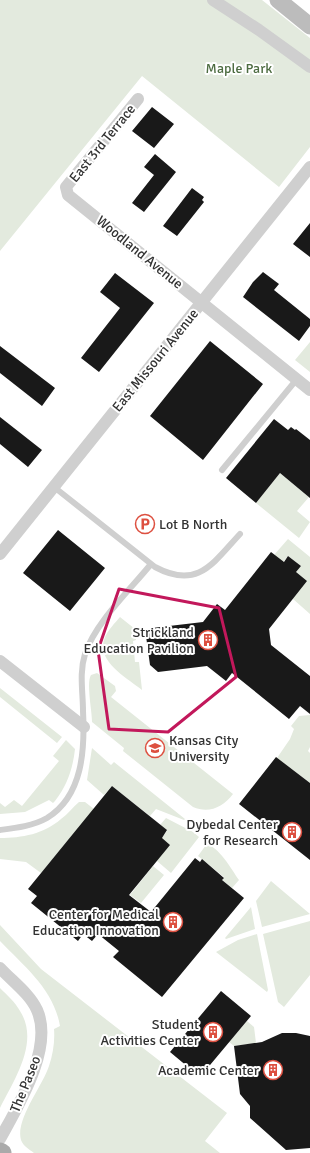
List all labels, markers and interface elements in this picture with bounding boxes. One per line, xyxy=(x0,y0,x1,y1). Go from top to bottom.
park label: Maple Park xyxy=(206,60,272,77)
street label: East 3rd Terrace xyxy=(66,101,139,186)
street label: Woodland Avenue xyxy=(93,212,186,293)
street label: East Missouri Avenue xyxy=(109,305,202,415)
parking icon: Lot B North xyxy=(134,513,156,535)
place label: Lot B North xyxy=(159,516,227,533)
place label: Strickland Education Pavilion xyxy=(84,624,194,657)
building icon: Strickland Education Pavilion xyxy=(197,629,219,651)
place label: Kansas City University xyxy=(169,732,239,765)
school or university icon: Kansas City University xyxy=(144,737,166,759)
place label: Dybedal Center for Research xyxy=(186,816,279,849)
building icon: Dybedal Center for Research xyxy=(281,821,303,843)
place label: Center for Medical Education Innovation xyxy=(32,906,159,939)
building icon: Center for Medical Education Innovation xyxy=(162,911,184,933)
place label: Student Activities Center xyxy=(100,1016,200,1049)
building icon: Student Activities Center xyxy=(202,1021,224,1043)
street label: The Paseo xyxy=(6,1053,45,1115)
building icon: Academic Center xyxy=(262,1059,284,1081)
place label: Academic Center xyxy=(158,1062,260,1079)

